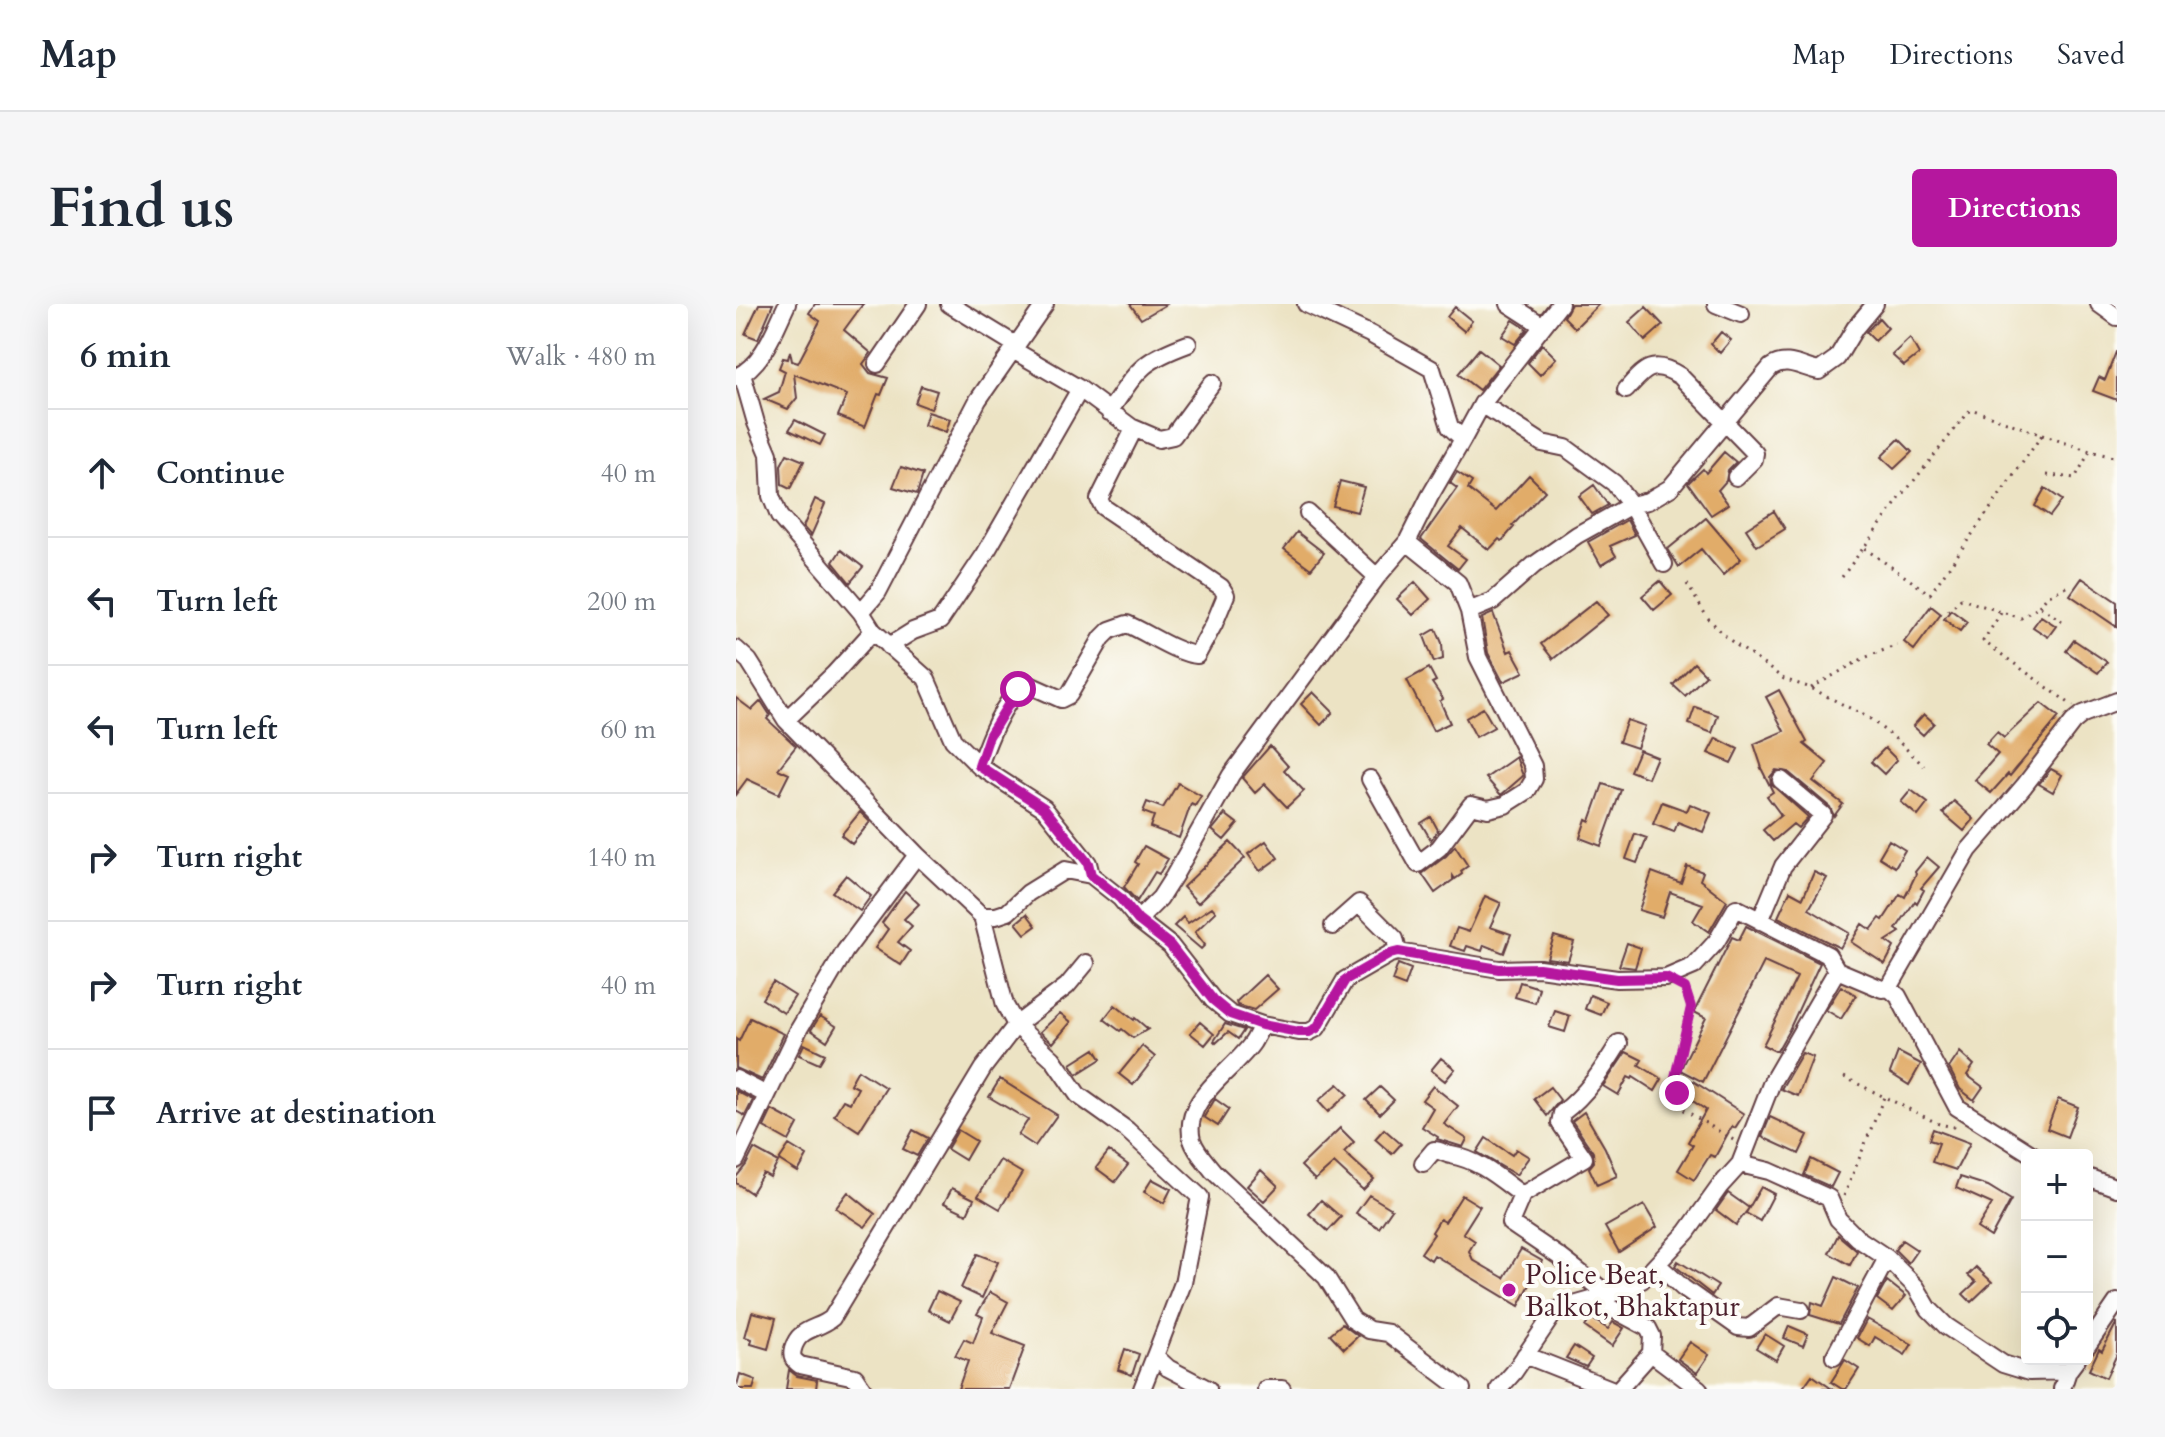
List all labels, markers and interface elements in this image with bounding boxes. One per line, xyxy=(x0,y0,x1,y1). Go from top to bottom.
text: Map xyxy=(40,29,117,81)
text: Map xyxy=(1792,36,1846,74)
text: Directions xyxy=(1890,36,2013,74)
text: Saved xyxy=(2057,36,2125,74)
button: Directions xyxy=(1912,169,2117,247)
text: Find us xyxy=(48,171,234,246)
text: 6 min xyxy=(80,333,171,379)
text: Walk · 480 m xyxy=(506,339,656,374)
icon: ahead xyxy=(80,451,124,495)
text: Continue xyxy=(156,453,285,494)
text: 40 m xyxy=(600,456,656,491)
icon: left xyxy=(80,579,124,623)
text: Turn left xyxy=(156,581,278,622)
text: 200 m xyxy=(587,584,656,619)
route start xyxy=(1000,671,1036,707)
icon: left xyxy=(80,707,124,751)
text: Turn left xyxy=(156,709,278,750)
text: 60 m xyxy=(600,712,656,747)
icon: right xyxy=(80,835,124,879)
text: Turn right xyxy=(156,837,302,878)
text: 140 m xyxy=(587,840,656,875)
icon: right xyxy=(80,963,124,1007)
text: Turn right xyxy=(156,965,302,1006)
text: 40 m xyxy=(600,968,656,1003)
route end xyxy=(1659,1075,1695,1111)
icon: arrive xyxy=(80,1091,124,1135)
text: Arrive at destination xyxy=(156,1093,436,1134)
map controls xyxy=(2021,1149,2093,1365)
button: + xyxy=(2021,1149,2093,1221)
button: − xyxy=(2021,1221,2093,1293)
place label: Police Beat, Balkot, Bhaktapur xyxy=(1525,1256,1741,1326)
marker: Police Beat, Balkot, Bhaktapur xyxy=(1500,1281,1518,1299)
button: locate xyxy=(2021,1293,2093,1365)

